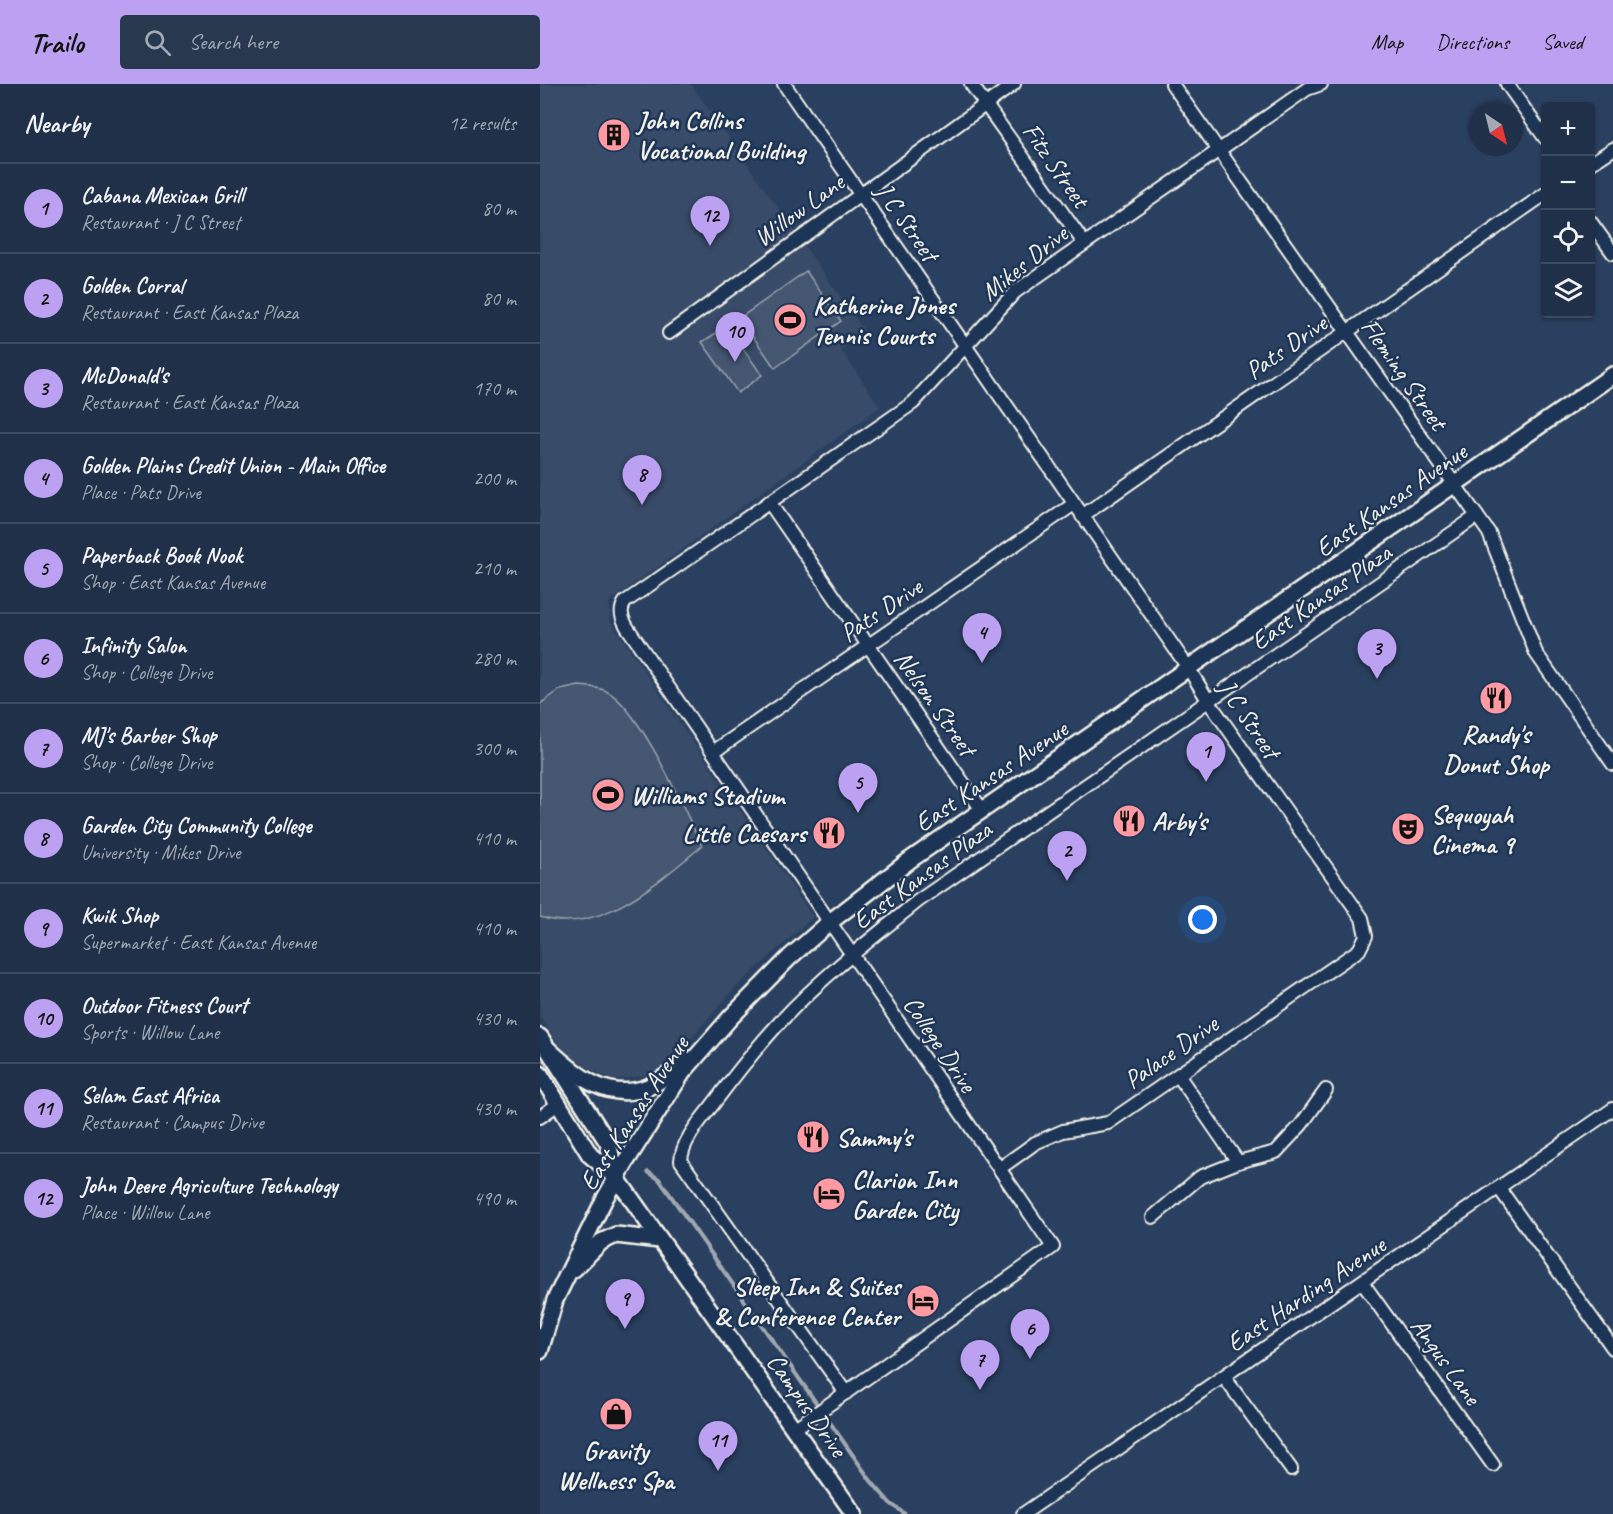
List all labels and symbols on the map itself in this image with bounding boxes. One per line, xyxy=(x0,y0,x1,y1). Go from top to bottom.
north arrow xyxy=(1469,102,1523,156)
place label: John Collins Vocational Building xyxy=(635,104,808,167)
street label: Fitz Street xyxy=(1015,116,1098,216)
building icon: John Collins Vocational Building xyxy=(596,117,632,153)
street label: Willow Lane xyxy=(747,165,853,254)
street label: J C Street xyxy=(867,175,948,271)
pin: 12 xyxy=(690,196,730,246)
street label: Mikes Drive xyxy=(973,216,1076,308)
place label: Katherine Jones Tennis Courts xyxy=(813,289,958,352)
sports icon: Katherine Jones Tennis Courts xyxy=(772,302,808,338)
street label: Pats Drive xyxy=(1239,306,1335,387)
pin: 10 xyxy=(716,312,754,362)
street label: Fleming Street xyxy=(1353,312,1456,438)
street label: East Kansas Avenue xyxy=(1309,435,1475,564)
pin: 8 xyxy=(622,456,662,505)
street label: East Kansas Plaza xyxy=(1244,535,1399,658)
street label: Pats Drive xyxy=(833,570,930,650)
pin: 4 xyxy=(962,614,1002,663)
pin: 3 xyxy=(1358,630,1396,679)
street label: Nelson Street xyxy=(887,644,985,765)
street label: J C Street xyxy=(1209,671,1289,768)
restaurant icon: Randy's Donut Shop xyxy=(1478,680,1514,716)
street label: East Kansas Avenue xyxy=(908,712,1075,839)
place label: Randy's Donut Shop xyxy=(1443,718,1551,781)
pin: 1 xyxy=(1186,732,1226,782)
pin: 5 xyxy=(838,764,878,813)
sports icon: Williams Stadium xyxy=(590,777,626,813)
place label: Williams Stadium xyxy=(631,779,786,812)
place label: Sequoyah Cinema 9 xyxy=(1431,798,1516,861)
restaurant icon: Arby's xyxy=(1111,803,1147,839)
place label: Arby's xyxy=(1152,805,1210,838)
theatre icon: Sequoyah Cinema 9 xyxy=(1390,811,1426,847)
street label: East Kansas Plaza xyxy=(846,812,999,937)
restaurant icon: Little Caesars xyxy=(811,815,847,851)
place label: Little Caesars xyxy=(683,817,809,850)
pin: 2 xyxy=(1048,832,1086,881)
your location xyxy=(1188,905,1217,934)
street label: College Drive xyxy=(896,989,985,1100)
street label: Palace Drive xyxy=(1117,1007,1226,1096)
street label: East Kansas Avenue xyxy=(572,1028,697,1197)
restaurant icon: Sammy's xyxy=(795,1119,831,1155)
place label: Sammy's xyxy=(836,1121,915,1154)
place label: Clarion Inn Garden City xyxy=(852,1163,960,1226)
hotel icon: Clarion Inn Garden City xyxy=(811,1176,847,1212)
street label: East Harding Avenue xyxy=(1220,1228,1393,1360)
place label: Sleep Inn & Suites & Conference Center xyxy=(715,1270,903,1333)
pin: 9 xyxy=(606,1280,644,1329)
hotel icon: Sleep Inn & Suites & Conference Center xyxy=(905,1283,941,1319)
pin: 6 xyxy=(1010,1310,1050,1359)
street label: Angus Lane xyxy=(1403,1311,1490,1412)
pin: 7 xyxy=(960,1340,1000,1390)
street label: Campus Drive xyxy=(759,1347,856,1465)
shop icon: Gravity Wellness Spa xyxy=(598,1396,634,1432)
pin: 11 xyxy=(698,1422,738,1471)
place label: Gravity Wellness Spa xyxy=(558,1434,676,1497)

